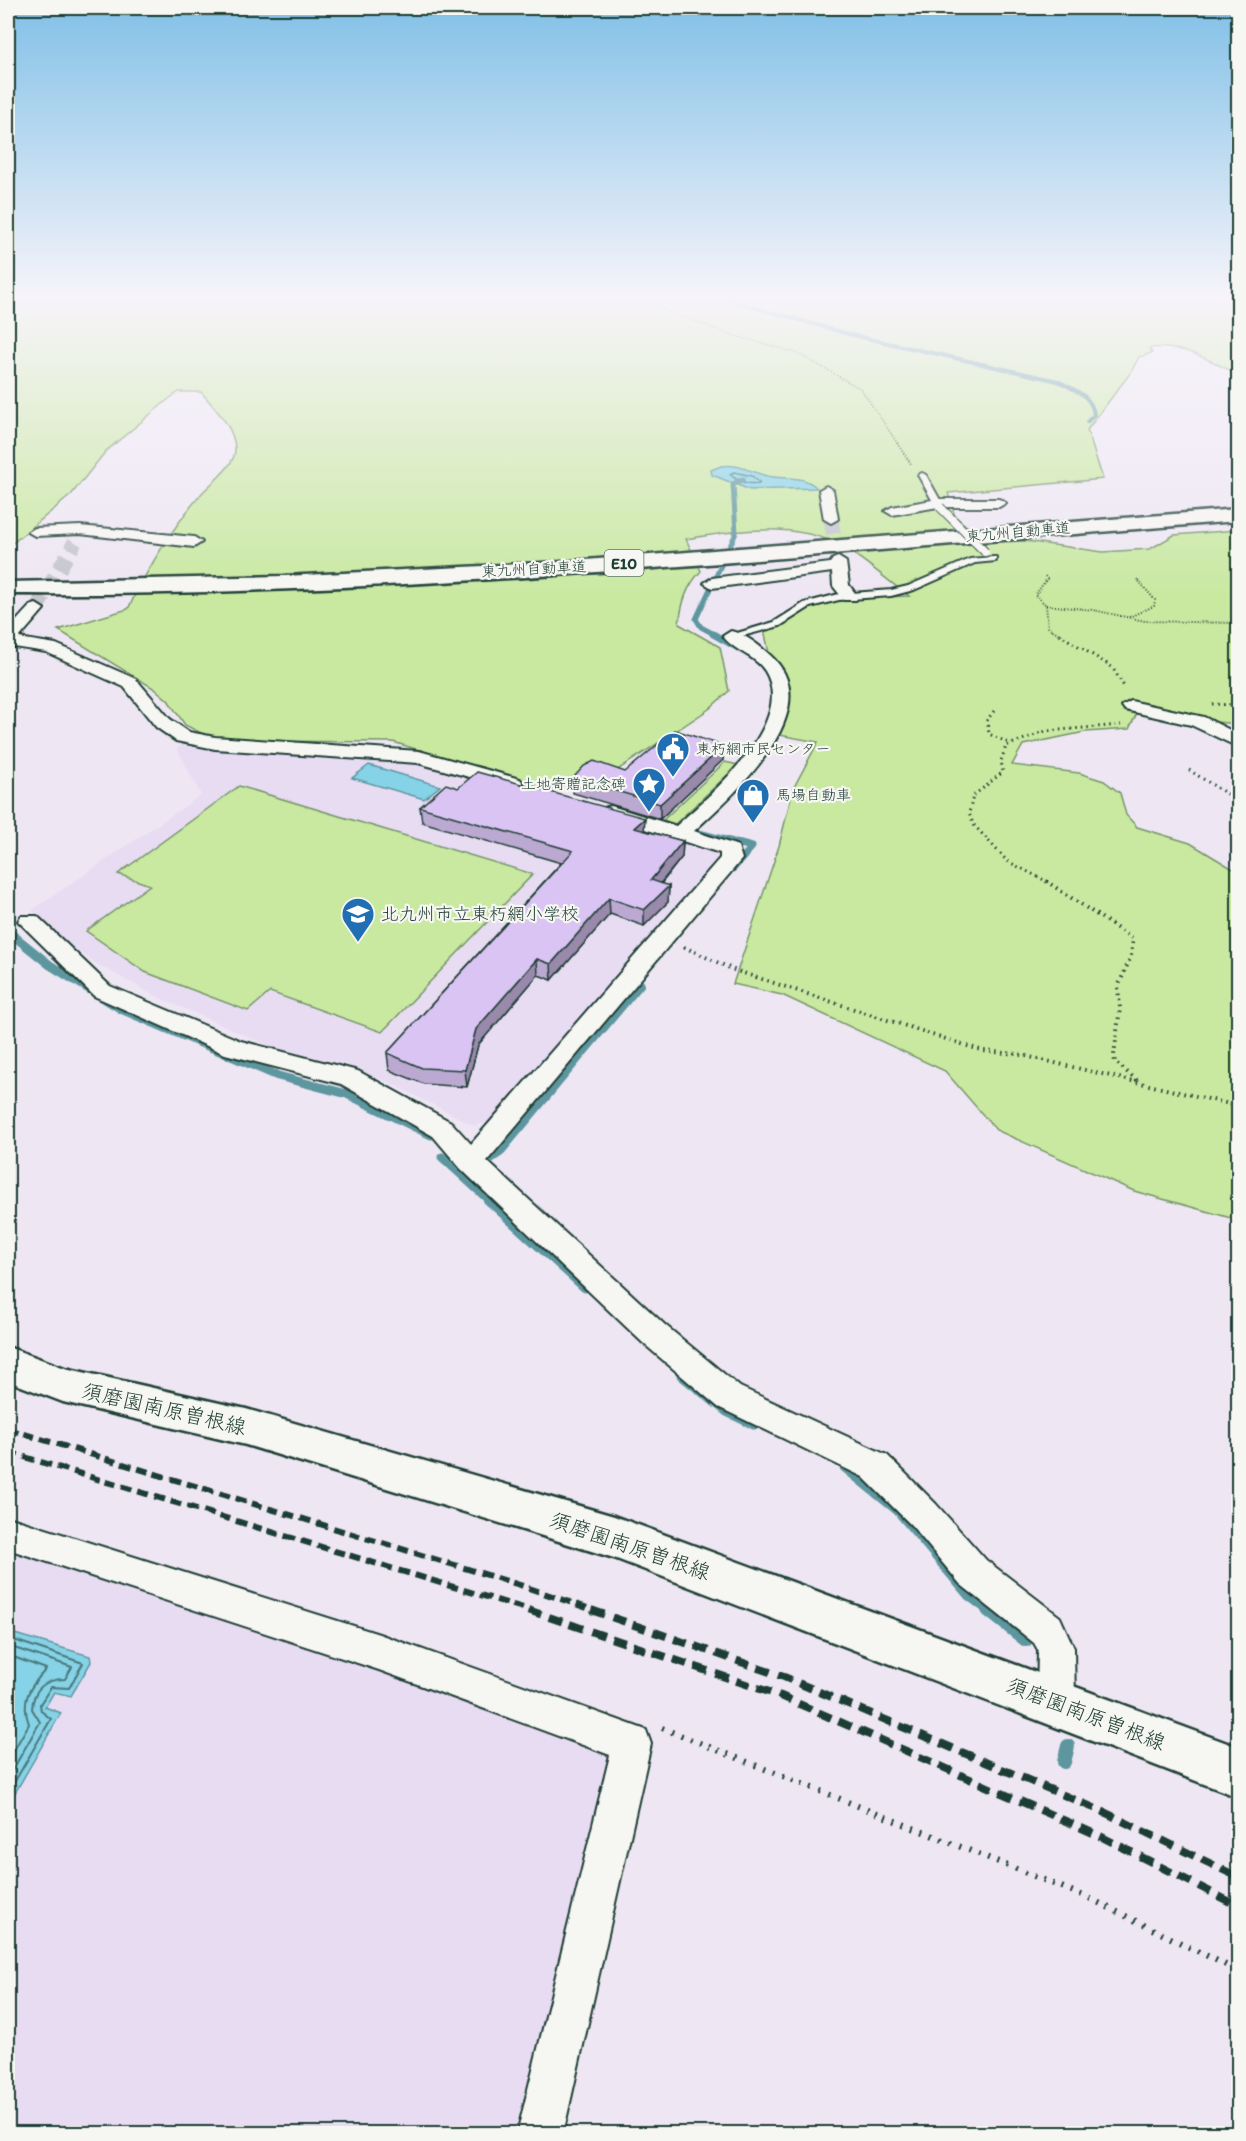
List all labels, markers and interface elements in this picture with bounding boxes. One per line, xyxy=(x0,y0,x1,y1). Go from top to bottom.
street label: 東九州自動車道 xyxy=(965,518,1071,546)
road number: E10 xyxy=(604,550,644,576)
street label: 東九州自動車道 xyxy=(481,557,587,581)
public building icon: 東朽網市民センター xyxy=(655,731,691,778)
place label: 東朽網市民センター xyxy=(696,740,830,758)
place icon: 土地寄贈記念碑 xyxy=(631,766,667,813)
place label: 土地寄贈記念碑 xyxy=(521,775,626,793)
shop icon: 馬場自動車 xyxy=(735,777,771,824)
place label: 馬場自動車 xyxy=(776,786,851,804)
school or university icon: 北九州市立東朽網小学校 xyxy=(340,896,376,943)
place label: 北九州市立東朽網小学校 xyxy=(381,903,579,925)
street label: 須磨園南原曽根線 xyxy=(79,1377,249,1440)
street label: 須磨園南原曽根線 xyxy=(547,1506,714,1585)
street label: 須磨園南原曽根線 xyxy=(1003,1672,1169,1755)

